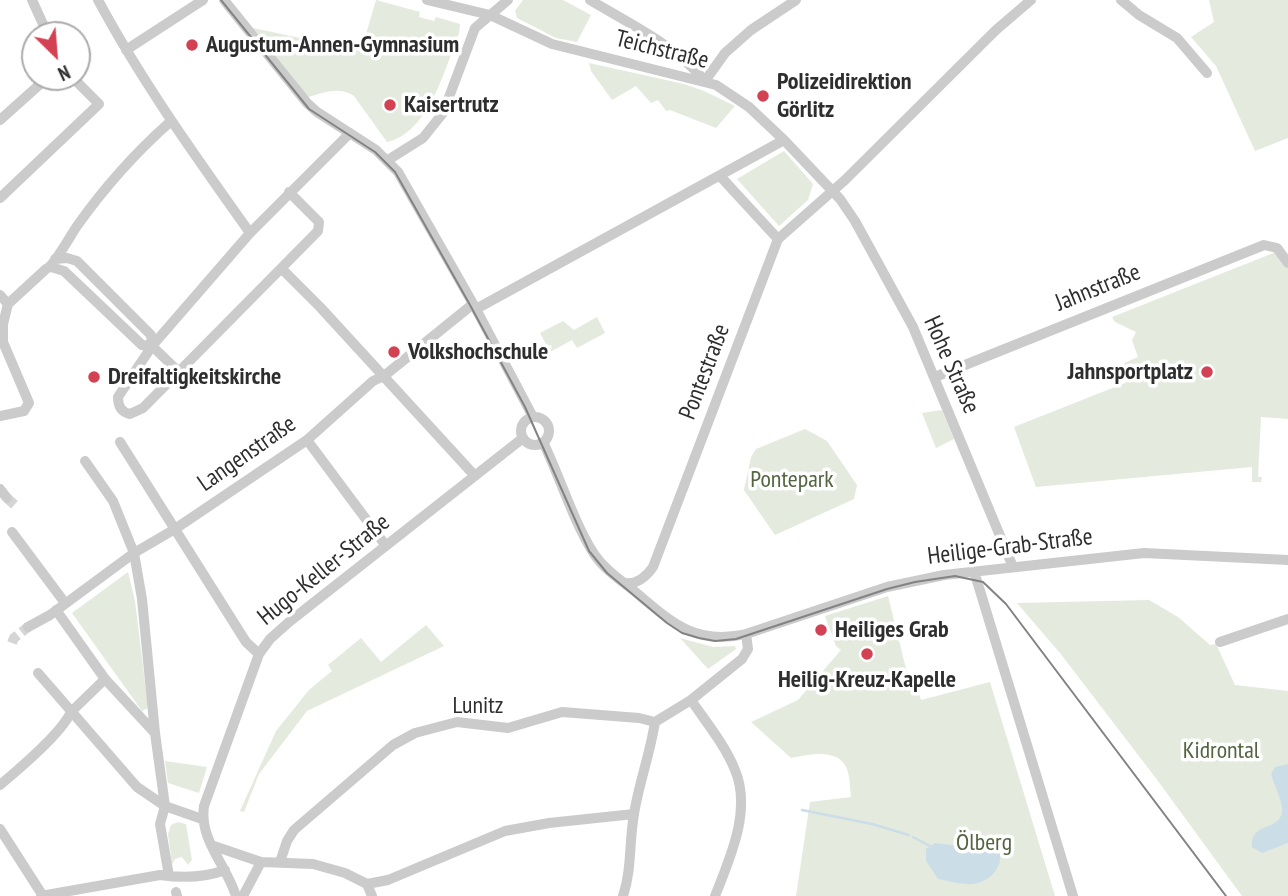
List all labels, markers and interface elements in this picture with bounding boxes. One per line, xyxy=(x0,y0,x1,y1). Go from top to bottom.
north arrow xyxy=(21,21,91,91)
street label: Teichstraße xyxy=(612,25,712,75)
place label: Augustum-Annen-Gymnasium xyxy=(206,31,459,59)
marker: Augustum-Annen-Gymnasium xyxy=(184,37,200,53)
text: N xyxy=(54,60,74,86)
place label: Polizeidirektion Görlitz xyxy=(777,68,911,124)
marker: Polizeidirektion Görlitz xyxy=(755,88,771,104)
place label: Kaisertrutz xyxy=(404,91,499,119)
marker: Kaisertrutz xyxy=(382,97,398,113)
street label: Jahnstraße xyxy=(1051,258,1145,318)
street label: Hohe Straße xyxy=(917,312,985,418)
street label: Pontestraße xyxy=(674,320,736,424)
place label: Volkshochschule xyxy=(408,338,548,366)
marker: Volkshochschule xyxy=(386,344,402,360)
place label: Jahnsportplatz xyxy=(1068,358,1193,386)
place label: Dreifaltigkeitskirche xyxy=(108,363,281,391)
marker: Jahnsportplatz xyxy=(1199,364,1215,380)
marker: Dreifaltigkeitskirche xyxy=(86,369,102,385)
street label: Langenstraße xyxy=(192,410,302,498)
park label: Pontepark xyxy=(750,466,834,494)
street label: Hugo-Keller-Straße xyxy=(252,508,396,632)
street label: Heilige-Grab-Straße xyxy=(926,523,1094,571)
place label: Heiliges Grab xyxy=(835,616,949,644)
marker: Heiliges Grab xyxy=(813,622,829,638)
marker: Heilig-Kreuz-Kapelle xyxy=(859,646,875,662)
place label: Heilig-Kreuz-Kapelle xyxy=(778,666,956,694)
street label: Lunitz xyxy=(452,692,504,720)
park label: Kidrontal xyxy=(1183,737,1259,765)
park label: Ölberg xyxy=(956,829,1012,857)

